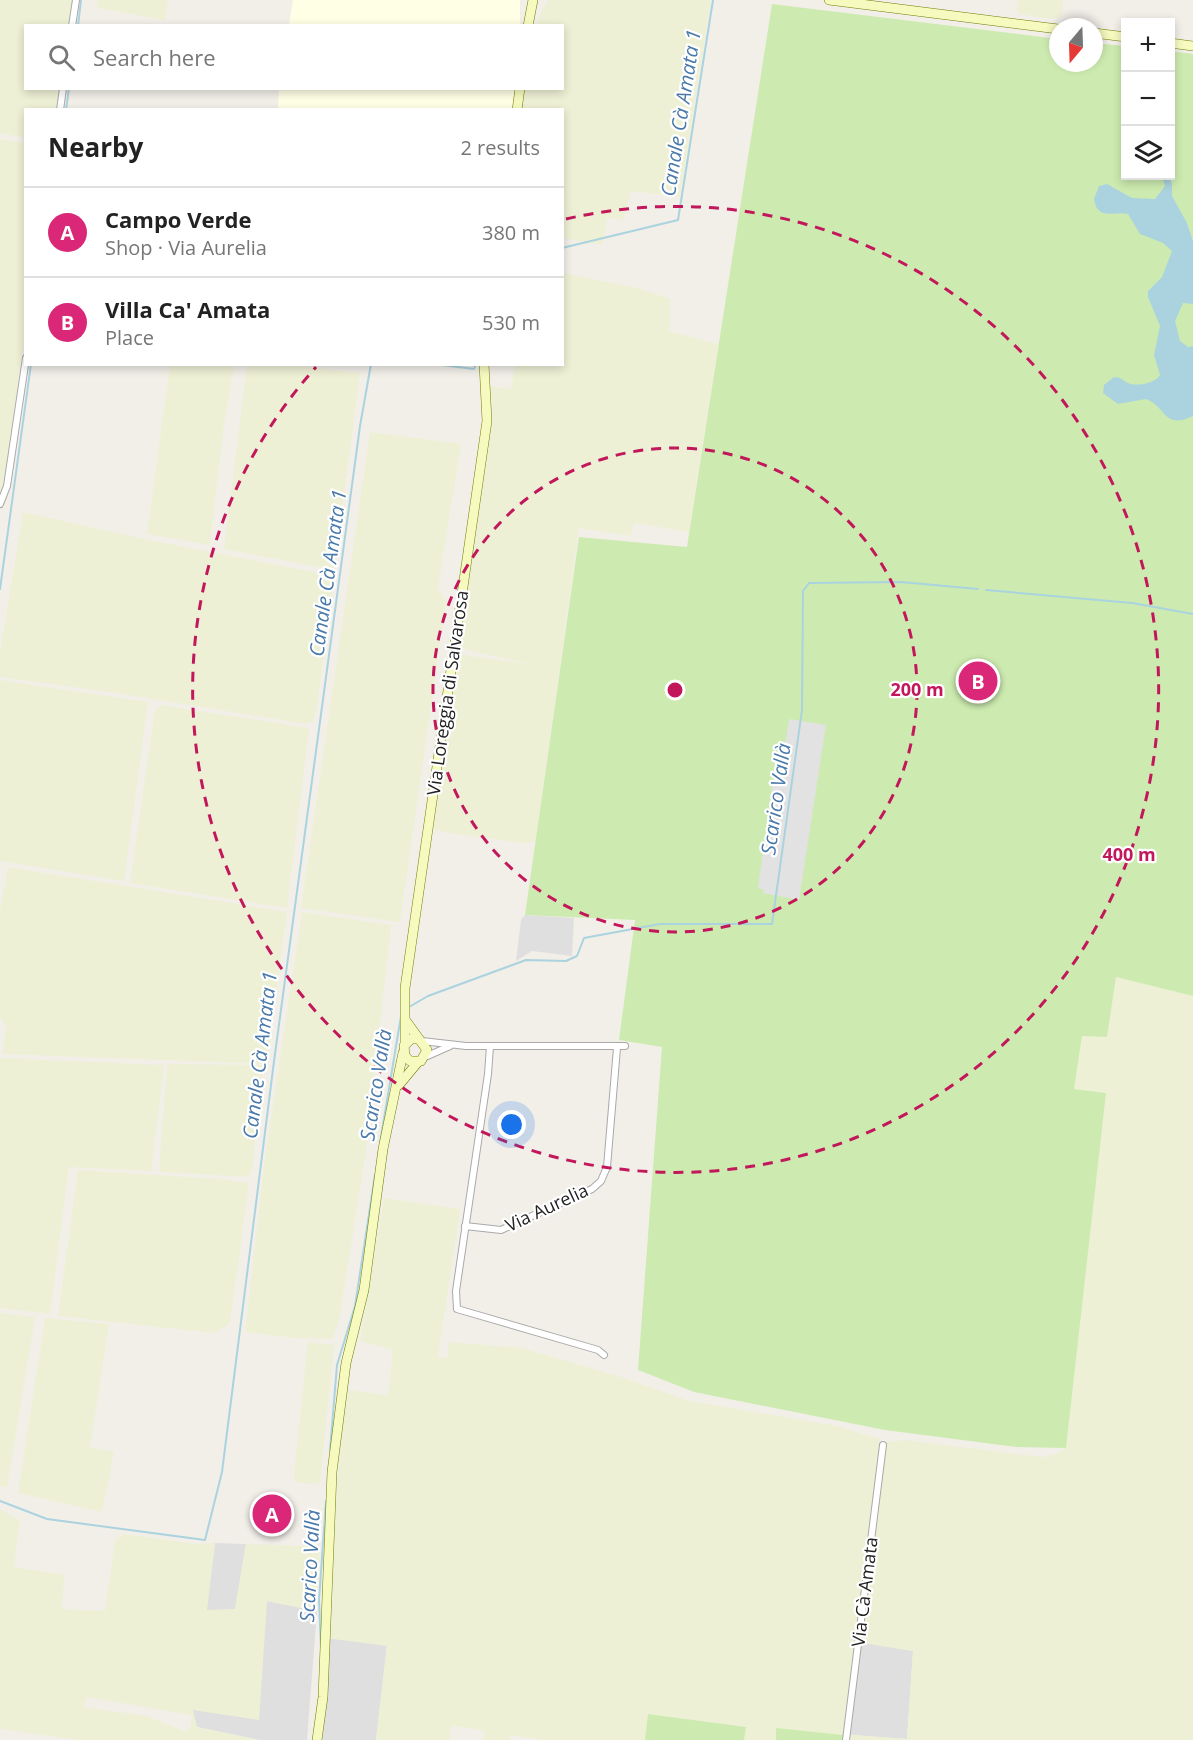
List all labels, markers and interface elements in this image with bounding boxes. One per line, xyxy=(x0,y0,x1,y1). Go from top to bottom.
north arrow xyxy=(1049,18,1103,72)
map controls xyxy=(1121,18,1175,180)
button: + xyxy=(1121,18,1175,72)
search box xyxy=(24,24,564,90)
water label: Canale Cà Amata 1 xyxy=(654,28,707,198)
icon: search xyxy=(45,41,78,74)
text: Search here xyxy=(93,42,216,72)
button: − xyxy=(1121,72,1175,126)
button: layers xyxy=(1121,126,1175,180)
text: Nearby xyxy=(48,129,143,165)
text: 2 results xyxy=(460,134,540,161)
text: Campo Verde xyxy=(105,204,251,234)
text: A xyxy=(61,219,74,246)
text: 380 m xyxy=(482,219,540,246)
text: Shop · Via Aurelia xyxy=(105,234,267,261)
text: Villa Ca' Amata xyxy=(105,294,270,324)
text: B xyxy=(61,309,74,336)
text: 530 m xyxy=(482,309,540,336)
text: Place xyxy=(105,324,154,351)
water label: Canale Cà Amata 1 xyxy=(302,488,353,658)
street label: Via Loreggia di Salvarosa xyxy=(421,589,473,797)
pin: B xyxy=(958,658,998,704)
text: 200 m xyxy=(890,677,944,701)
centre of rings xyxy=(665,680,685,700)
water label: Scarico Vallà xyxy=(754,741,797,857)
text: 400 m xyxy=(1102,842,1156,866)
water label: Canale Cà Amata 1 xyxy=(236,970,283,1140)
water label: Scarico Vallà xyxy=(353,1027,398,1143)
your location xyxy=(497,1110,526,1139)
street label: Via Aurelia xyxy=(501,1177,592,1237)
pin: A xyxy=(252,1492,292,1537)
water label: Scarico Vallà xyxy=(293,1509,326,1623)
street label: Via Cà Amata xyxy=(845,1536,883,1648)

